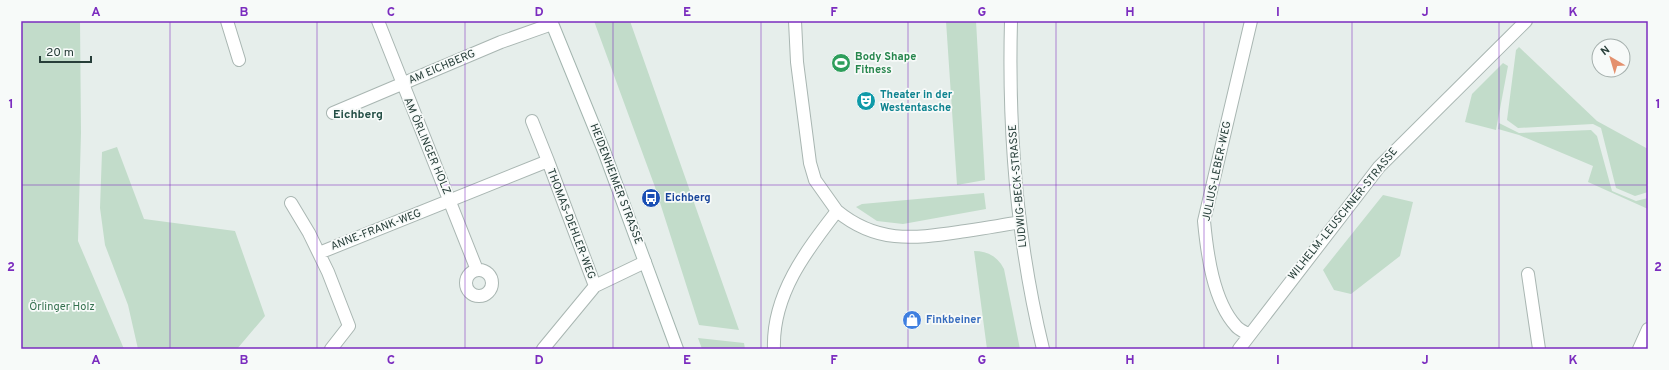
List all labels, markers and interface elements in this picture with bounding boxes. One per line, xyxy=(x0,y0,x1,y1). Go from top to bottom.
text: A xyxy=(91,5,101,21)
text: B xyxy=(240,5,249,21)
text: C xyxy=(387,5,395,21)
text: D xyxy=(534,5,544,21)
text: E xyxy=(683,5,691,21)
text: F xyxy=(830,5,838,21)
text: G xyxy=(978,5,987,21)
text: H xyxy=(1125,5,1135,21)
text: I xyxy=(1276,5,1280,21)
text: J xyxy=(1421,5,1429,21)
text: K xyxy=(1568,5,1578,21)
scale bar xyxy=(40,38,91,64)
north arrow xyxy=(1591,38,1631,78)
text: N xyxy=(1598,43,1613,59)
text: 20 m xyxy=(46,45,74,61)
street label: AM EICHBERG xyxy=(406,47,478,87)
place label: Body Shape Fitness xyxy=(855,50,916,77)
sports icon: Body Shape Fitness xyxy=(830,52,852,74)
place label: Theater in der Westentasche xyxy=(880,88,953,115)
theatre icon: Theater in der Westentasche xyxy=(855,90,877,112)
street label: AM ÖRLINGER HOLZ xyxy=(400,95,455,197)
text: 1 xyxy=(8,97,14,113)
text: 1 xyxy=(1655,97,1661,113)
district label: Eichberg xyxy=(333,107,383,123)
street label: JULIUS-LEBER-WEG xyxy=(1200,120,1234,222)
street label: HEIDENHEIMER STRASSE xyxy=(586,122,646,246)
street label: LUDWIG-BECK-STRASSE xyxy=(1006,124,1030,248)
street label: WILHELM-LEUSCHNER-STRASSE xyxy=(1285,145,1401,283)
street label: THOMAS-DEHLER-WEG xyxy=(543,167,599,281)
bus stop icon: Eichberg xyxy=(640,187,662,209)
place label: Eichberg xyxy=(665,191,711,205)
street label: ANNE-FRANK-WEG xyxy=(329,206,423,254)
text: 2 xyxy=(7,260,15,276)
text: 2 xyxy=(1654,260,1662,276)
park label: Örlinger Holz xyxy=(29,299,95,314)
shop icon: Finkbeiner xyxy=(901,309,923,331)
place label: Finkbeiner xyxy=(926,313,981,327)
text: A xyxy=(91,353,101,369)
text: B xyxy=(240,353,249,369)
text: C xyxy=(387,353,395,369)
text: D xyxy=(534,353,544,369)
text: E xyxy=(683,353,691,369)
text: F xyxy=(830,353,838,369)
text: G xyxy=(978,353,987,369)
text: H xyxy=(1125,353,1135,369)
text: I xyxy=(1276,353,1280,369)
text: J xyxy=(1421,353,1429,369)
text: K xyxy=(1568,353,1578,369)

